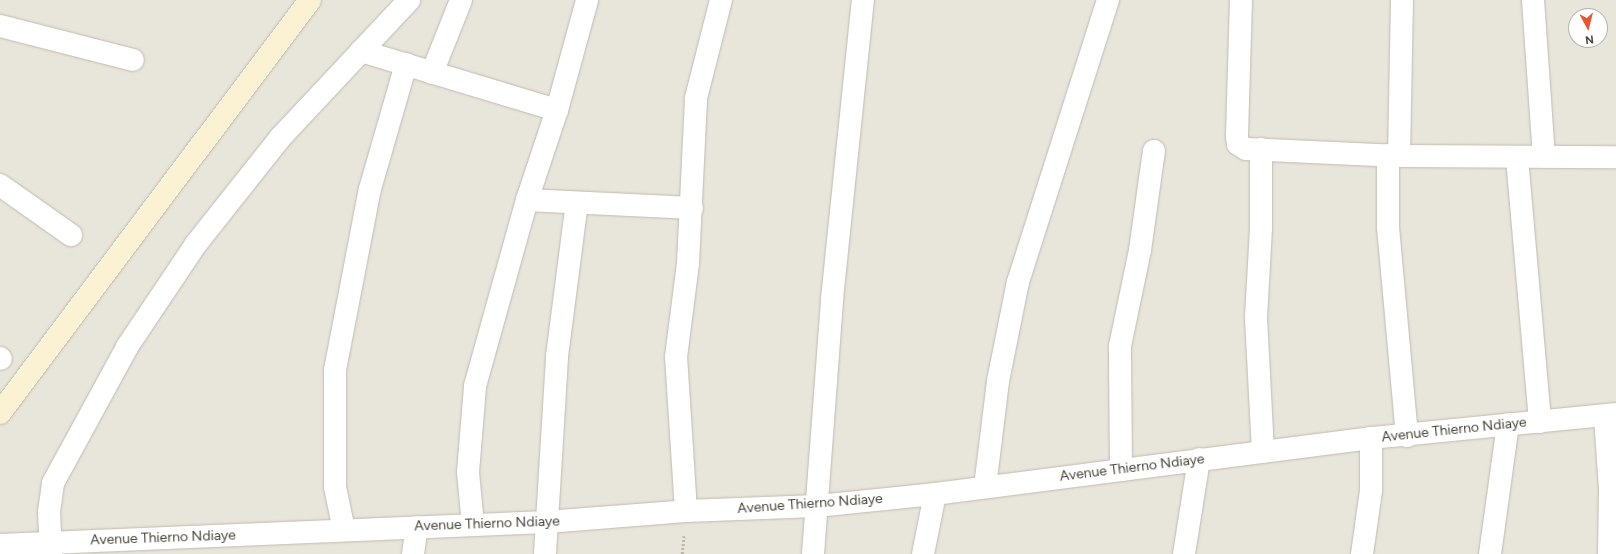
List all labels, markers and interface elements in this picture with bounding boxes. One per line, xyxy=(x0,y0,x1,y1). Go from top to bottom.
north arrow xyxy=(1568,8,1608,48)
text: N xyxy=(1584,32,1594,46)
street label: Avenue Thierno Ndiaye xyxy=(1381,414,1527,446)
street label: Avenue Thierno Ndiaye xyxy=(1059,451,1205,485)
street label: Avenue Thierno Ndiaye xyxy=(737,491,883,517)
street label: Avenue Thierno Ndiaye xyxy=(414,513,560,535)
street label: Avenue Thierno Ndiaye xyxy=(90,527,236,549)

